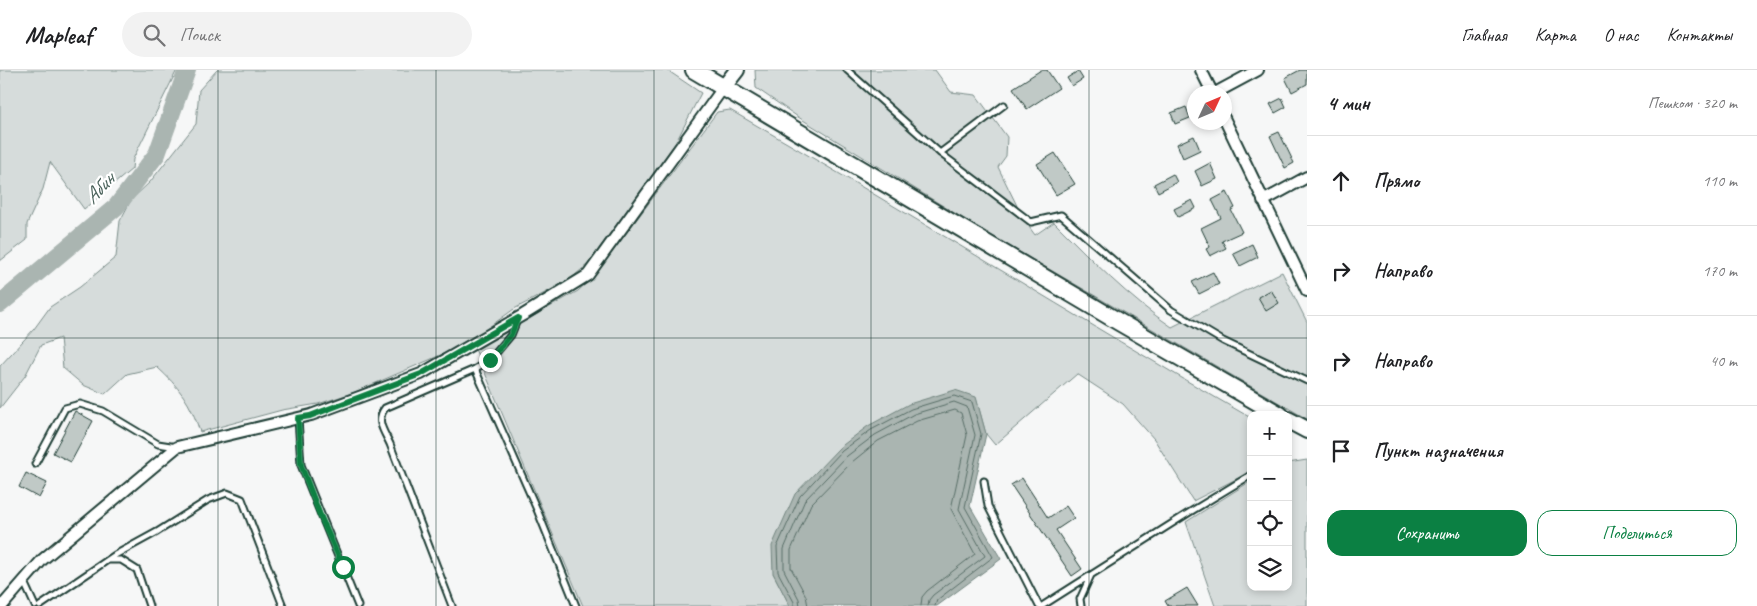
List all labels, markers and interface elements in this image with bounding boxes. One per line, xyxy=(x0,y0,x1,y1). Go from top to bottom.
search box xyxy=(122,12,472,57)
text: Mapleaf xyxy=(25,20,92,50)
icon: search xyxy=(140,21,168,49)
text: Поиск xyxy=(180,23,220,47)
text: Главная xyxy=(1462,24,1507,46)
text: Карта xyxy=(1535,24,1576,46)
text: О нас xyxy=(1604,24,1639,46)
text: Контакты xyxy=(1667,24,1732,46)
north arrow xyxy=(1187,85,1232,130)
text: 4 мин xyxy=(1327,90,1370,116)
text: Пешком · 320 m xyxy=(1648,93,1737,113)
water label: Абин xyxy=(78,164,122,209)
icon: ahead xyxy=(1327,167,1355,195)
text: Прямо xyxy=(1374,169,1419,193)
text: 110 m xyxy=(1703,171,1737,191)
icon: right xyxy=(1327,257,1355,285)
text: Направо xyxy=(1374,259,1432,283)
text: 170 m xyxy=(1703,261,1737,281)
icon: right xyxy=(1327,347,1355,375)
route end xyxy=(479,349,502,372)
text: Направо xyxy=(1374,349,1432,373)
text: 40 m xyxy=(1710,351,1737,371)
map controls xyxy=(1247,411,1292,591)
button: + xyxy=(1247,411,1292,456)
icon: arrive xyxy=(1327,437,1355,465)
text: Пункт назначения xyxy=(1374,439,1503,463)
button: − xyxy=(1247,456,1292,501)
button: locate xyxy=(1247,501,1292,546)
button: Сохранить xyxy=(1327,510,1527,556)
button: Поделиться xyxy=(1537,510,1737,556)
button: layers xyxy=(1247,546,1292,591)
route start xyxy=(332,556,355,579)

